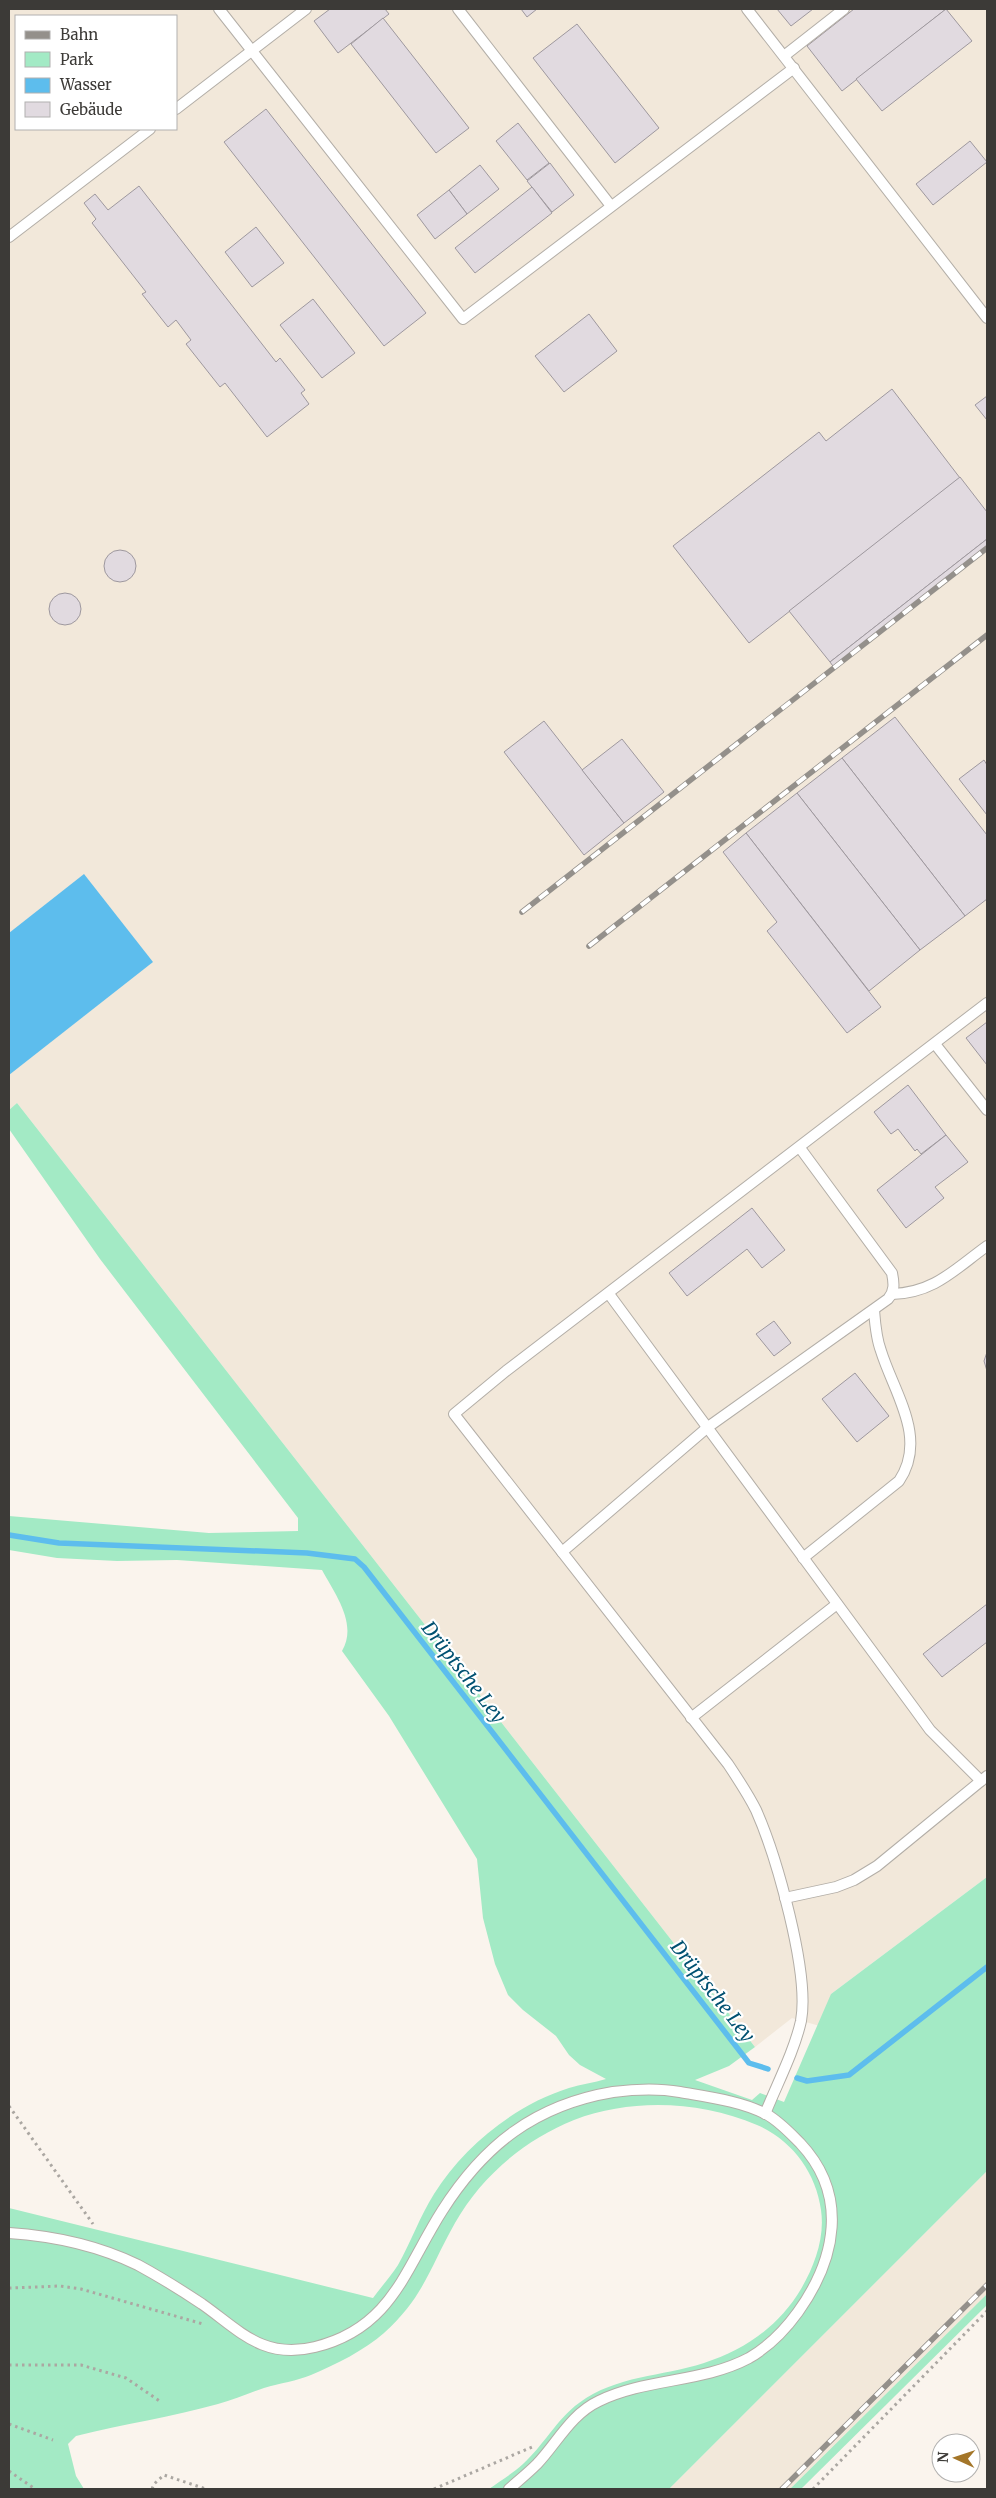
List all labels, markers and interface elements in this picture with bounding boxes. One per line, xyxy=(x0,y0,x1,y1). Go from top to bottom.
legend xyxy=(15,15,178,130)
text: Bahn xyxy=(60,25,98,44)
text: Park xyxy=(60,50,94,69)
text: Wasser xyxy=(59,75,112,94)
text: Gebäude xyxy=(60,100,123,119)
water label: Drüptsche Ley xyxy=(416,1615,511,1728)
water label: Drüptsche Ley xyxy=(665,1934,760,2047)
north arrow xyxy=(931,2433,981,2483)
text: N xyxy=(934,2451,952,2463)

